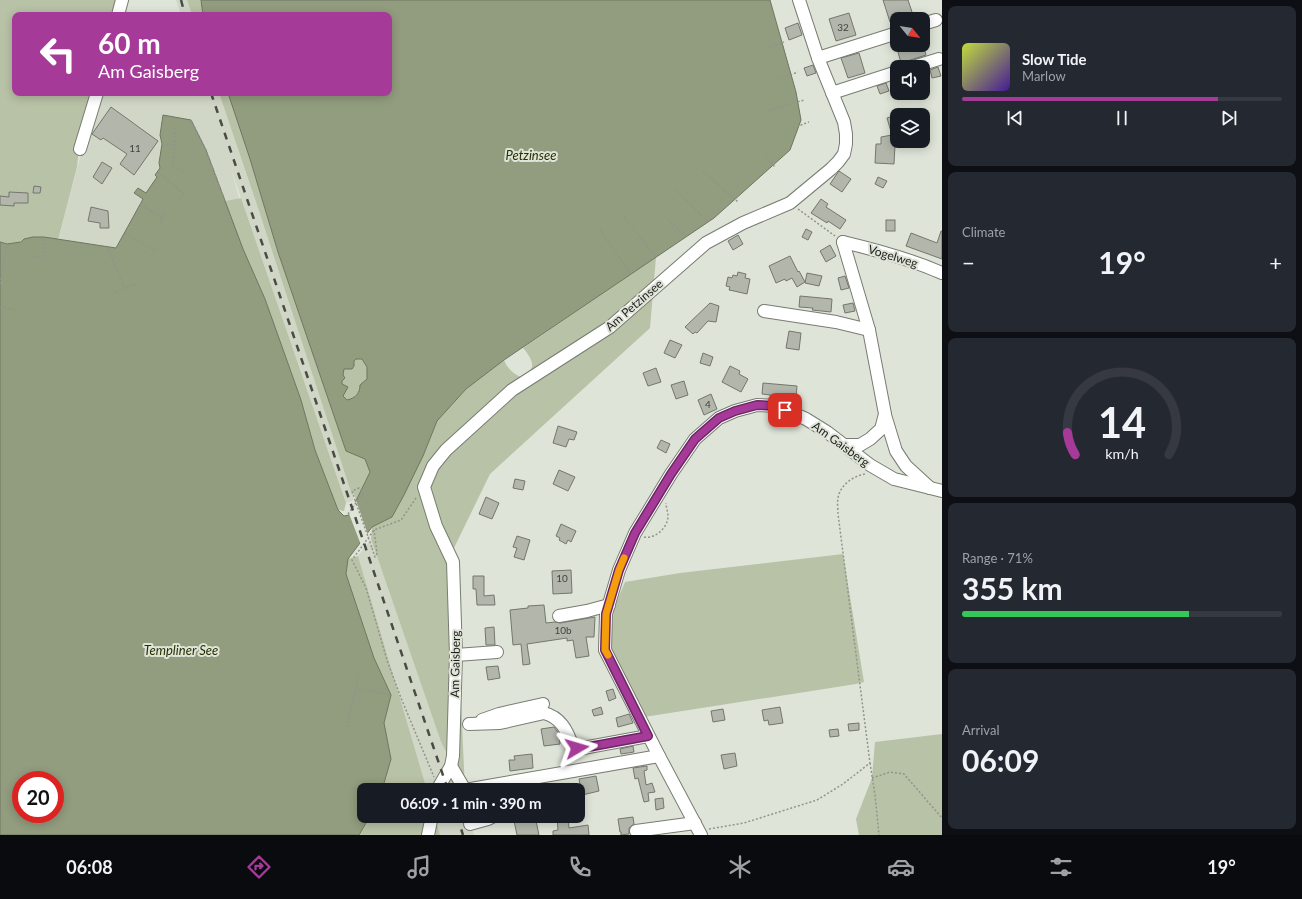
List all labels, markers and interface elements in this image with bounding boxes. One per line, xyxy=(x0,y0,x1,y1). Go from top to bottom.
north arrow xyxy=(890,12,930,52)
map controls xyxy=(890,12,930,148)
house number: 32 xyxy=(837,21,849,33)
text: 60 m xyxy=(98,26,161,60)
icon: left xyxy=(32,28,84,80)
text: Slow Tide xyxy=(1022,50,1087,68)
text: Am Gaisberg xyxy=(98,60,199,82)
button: sound xyxy=(890,60,930,100)
text: Marlow xyxy=(1022,68,1066,84)
icon: previous xyxy=(1004,107,1026,129)
icon: pause xyxy=(1111,107,1133,129)
icon: next xyxy=(1218,107,1240,129)
button: layers xyxy=(890,108,930,148)
house number: 11 xyxy=(129,142,141,154)
water label: Petzinsee xyxy=(506,147,556,163)
text: Climate xyxy=(962,224,1005,240)
street label: Vogelweg xyxy=(866,241,920,271)
text: 19° xyxy=(1098,244,1146,280)
text: − xyxy=(962,249,975,276)
text: + xyxy=(1269,249,1282,276)
street label: Am Petzinsee xyxy=(602,276,666,334)
pin xyxy=(768,393,802,427)
text: 14 xyxy=(1098,397,1146,447)
house number: 4 xyxy=(705,398,711,410)
icon: arrive xyxy=(774,399,796,421)
street label: Am Gaisberg xyxy=(809,418,873,470)
text: km/h xyxy=(1105,445,1139,462)
text: Range · 71% xyxy=(962,550,1033,566)
text: 355 km xyxy=(962,570,1063,606)
house number: 10 xyxy=(556,572,568,584)
house number: 10b xyxy=(554,624,572,636)
street label: Am Gaisberg xyxy=(447,630,463,698)
water label: Templiner See xyxy=(144,642,218,658)
text: Arrival xyxy=(962,722,999,738)
position arrow xyxy=(556,727,598,769)
text: 06:09 xyxy=(962,742,1039,778)
speed limit sign: 20 xyxy=(12,771,64,823)
text: 06:09 · 1 min · 390 m xyxy=(401,794,541,812)
icon: directions xyxy=(245,853,273,881)
icon: music xyxy=(405,853,433,881)
icon: phone xyxy=(566,853,594,881)
icon: climate xyxy=(726,853,754,881)
icon: car xyxy=(887,853,915,881)
icon: filters xyxy=(1047,853,1075,881)
text: 06:08 xyxy=(66,856,113,878)
text: 19° xyxy=(1207,856,1236,878)

